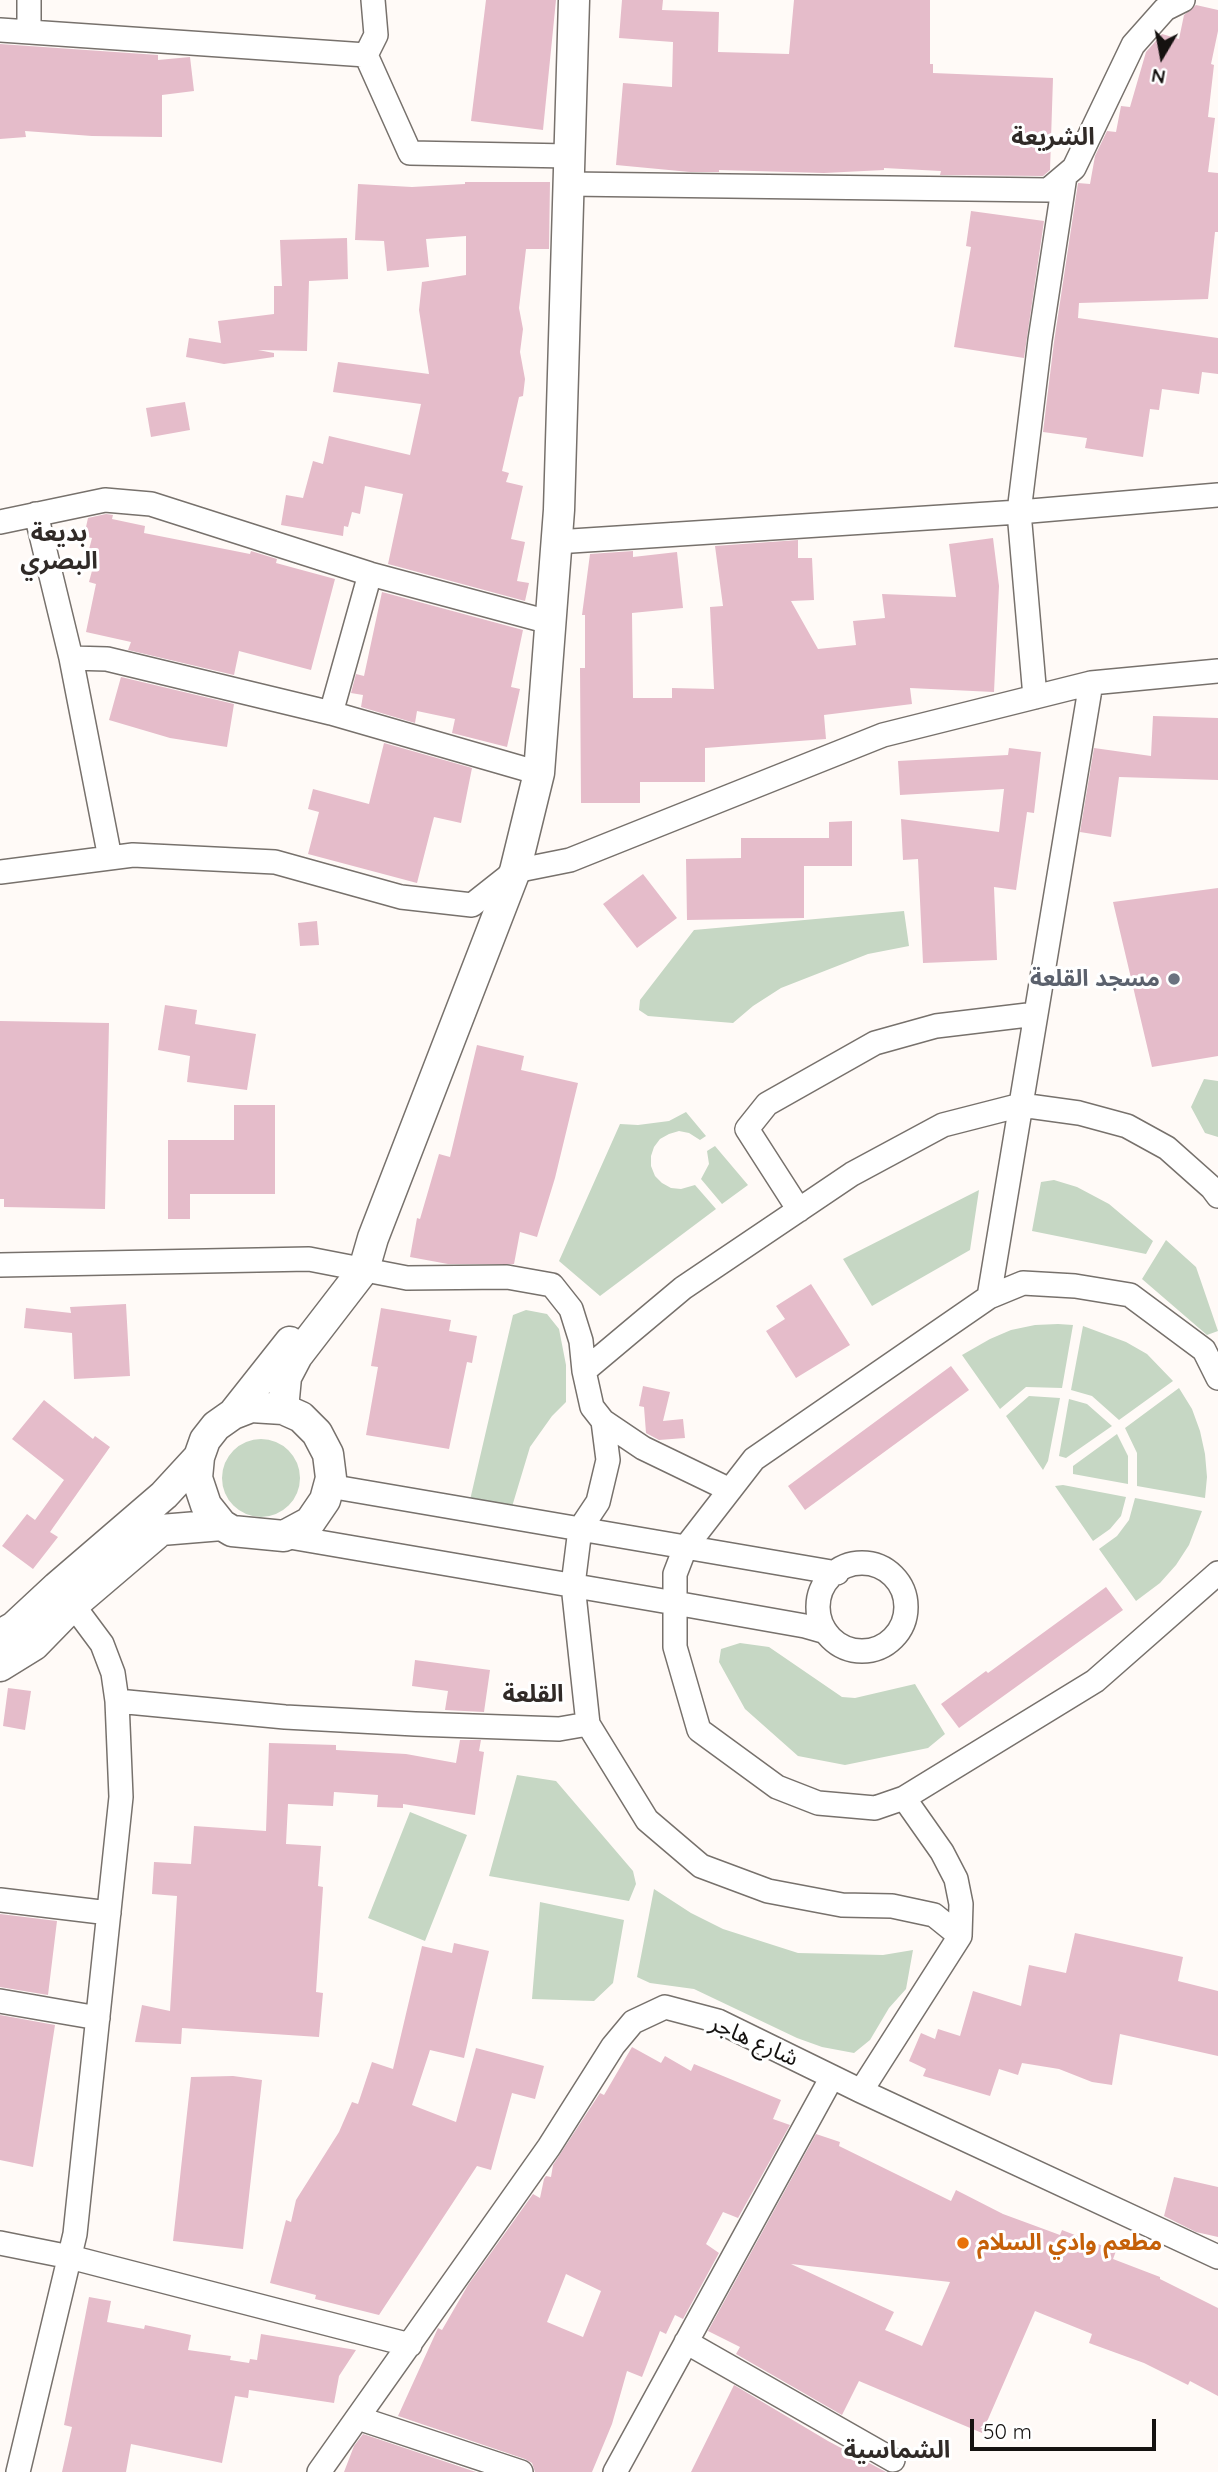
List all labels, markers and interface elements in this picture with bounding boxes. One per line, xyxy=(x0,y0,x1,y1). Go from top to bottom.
north arrow xyxy=(1127,21,1197,91)
text: N xyxy=(1149,64,1167,90)
district label: الشريعة xyxy=(1011,124,1095,152)
district label: بديعة البصري xyxy=(20,520,98,576)
place label: مسجد القلعة xyxy=(1030,965,1160,993)
marker: مسجد القلعة xyxy=(1166,971,1182,987)
district label: القلعة xyxy=(502,1681,564,1709)
street label: شارع هاجر xyxy=(706,2009,802,2073)
place label: مطعم وادي السلام xyxy=(977,2229,1162,2257)
marker: مطعم وادي السلام xyxy=(955,2235,971,2251)
scale bar xyxy=(973,2406,1158,2450)
text: 50 m xyxy=(983,2418,1032,2444)
district label: الشماسية xyxy=(844,2437,950,2465)

